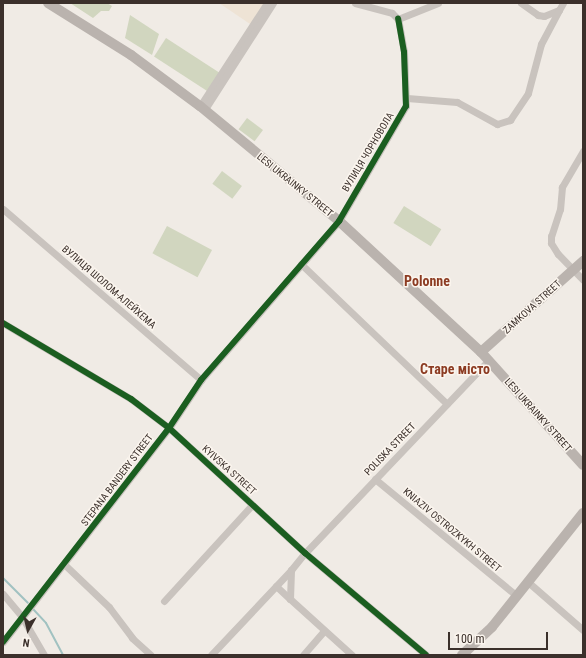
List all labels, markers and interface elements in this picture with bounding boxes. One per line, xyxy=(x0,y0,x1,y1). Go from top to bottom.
street label: ВУЛИЦЯ ЧОРНОВОЛА xyxy=(340,110,396,194)
street label: LESI UKRAINKY STREET xyxy=(255,151,335,219)
street label: ВУЛИЦЯ ШОЛОМ-АЛЕЙХЕМА xyxy=(60,243,158,331)
district label: Polonne xyxy=(404,273,450,289)
street label: ZAMKOVA STREET xyxy=(500,278,564,336)
district label: Старе місто xyxy=(420,361,490,377)
street label: LESI UKRAINKY STREET xyxy=(502,376,574,454)
street label: POLISKA STREET xyxy=(362,420,418,478)
street label: STEPANA BANDERY STREET xyxy=(79,432,155,528)
street label: KYIVSKA STREET xyxy=(200,443,258,497)
street label: KNIAZIV OSTROZKYKH STREET xyxy=(401,486,503,574)
north arrow xyxy=(8,610,48,650)
scale bar xyxy=(450,624,550,650)
text: 100 m xyxy=(455,632,485,646)
text: N xyxy=(22,635,31,649)

